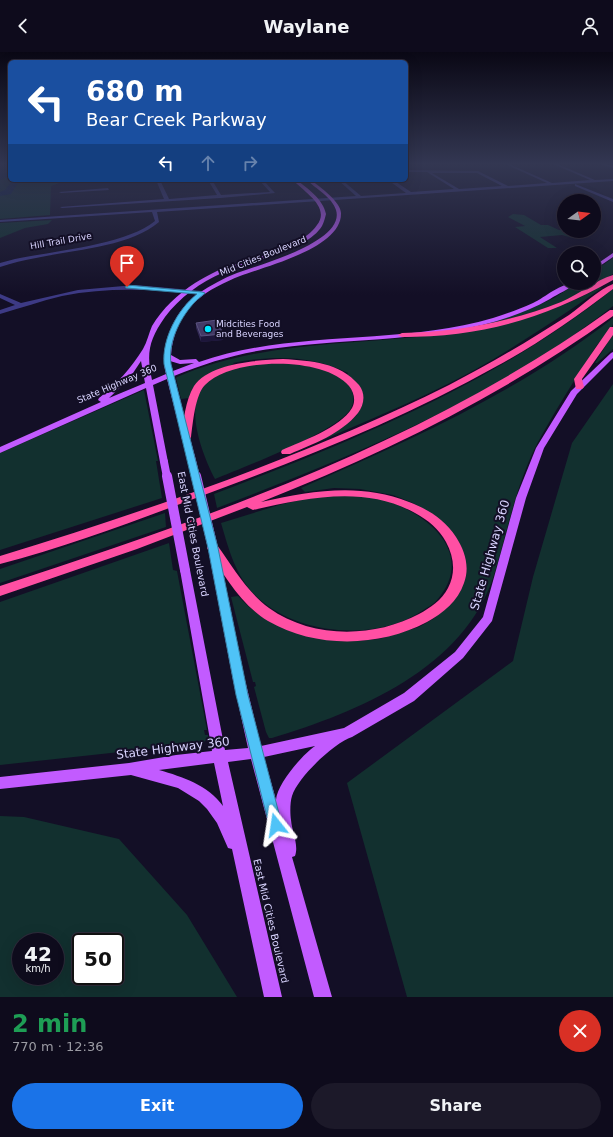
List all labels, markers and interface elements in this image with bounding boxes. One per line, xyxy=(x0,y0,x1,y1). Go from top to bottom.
icon: back xyxy=(12,15,34,37)
icon: person xyxy=(579,15,601,37)
text: Waylane xyxy=(264,16,349,37)
text: 680 m xyxy=(86,75,183,108)
icon: left xyxy=(20,76,72,128)
text: Bear Creek Parkway xyxy=(86,109,267,130)
icon: left xyxy=(155,152,177,174)
icon: ahead xyxy=(197,152,219,174)
icon: right xyxy=(239,152,261,174)
north arrow xyxy=(557,194,601,238)
map controls xyxy=(557,194,601,290)
street label: Hill Trail Drive xyxy=(29,231,93,251)
street label: Mid Cities Boulevard xyxy=(218,234,308,278)
pin xyxy=(110,246,144,287)
button: search xyxy=(557,246,601,290)
icon: arrive xyxy=(116,252,138,274)
place label: Midcities Food and Beverages xyxy=(216,319,284,339)
marker: Midcities Food and Beverages xyxy=(203,324,213,334)
street label: State Highway 360 xyxy=(76,363,159,405)
street label: East Mid Cities Boulevard xyxy=(175,470,211,598)
street label: State Highway 360 xyxy=(468,498,512,612)
street label: State Highway 360 xyxy=(115,734,231,762)
position arrow xyxy=(255,804,297,846)
street label: East Mid Cities Boulevard xyxy=(251,858,291,984)
speed limit sign: 50 xyxy=(72,933,124,985)
text: 42 xyxy=(24,942,52,966)
text: km/h xyxy=(25,963,51,974)
text: 2 min xyxy=(12,1010,87,1038)
button: close xyxy=(559,1010,601,1052)
text: 770 m · 12:36 xyxy=(12,1039,103,1054)
button: Exit xyxy=(12,1083,303,1129)
button: Share xyxy=(311,1083,601,1129)

